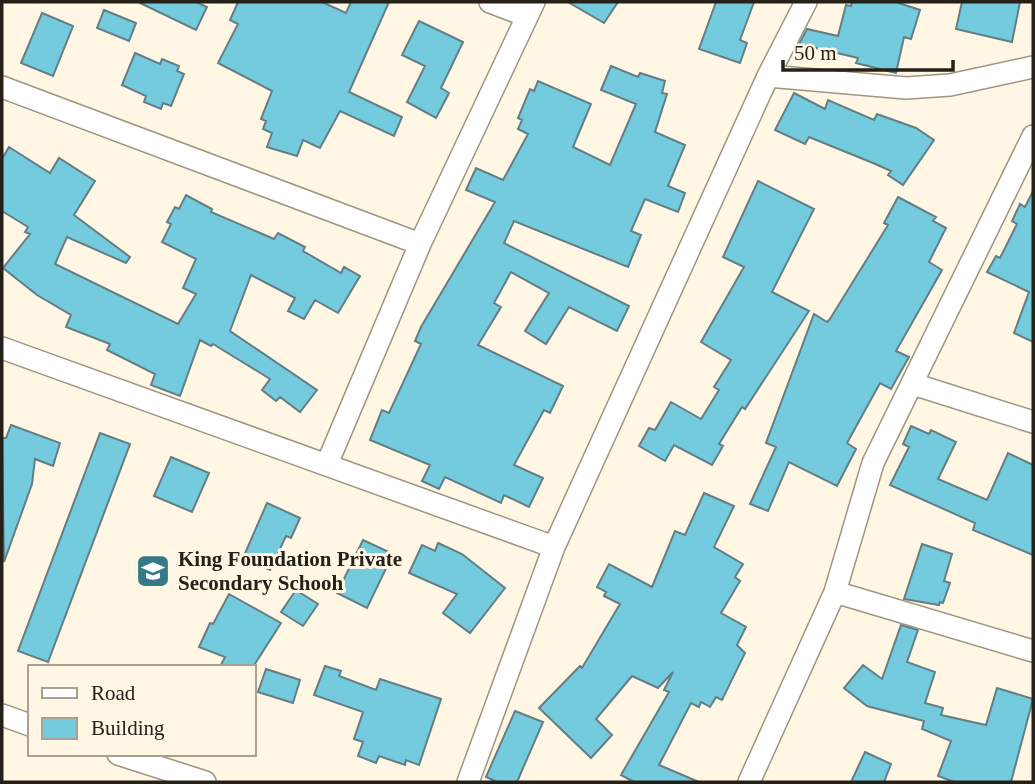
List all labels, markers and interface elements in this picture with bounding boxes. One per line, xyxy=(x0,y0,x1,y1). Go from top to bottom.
scale bar xyxy=(783,28,953,72)
text: 50 m xyxy=(794,41,837,65)
place label: King Foundation Private Secondary Schooh xyxy=(178,547,402,595)
school or university icon: King Foundation Private Secondary Schooh xyxy=(134,552,172,590)
legend xyxy=(28,665,256,756)
text: Road xyxy=(91,681,136,705)
text: Building xyxy=(91,716,165,740)

